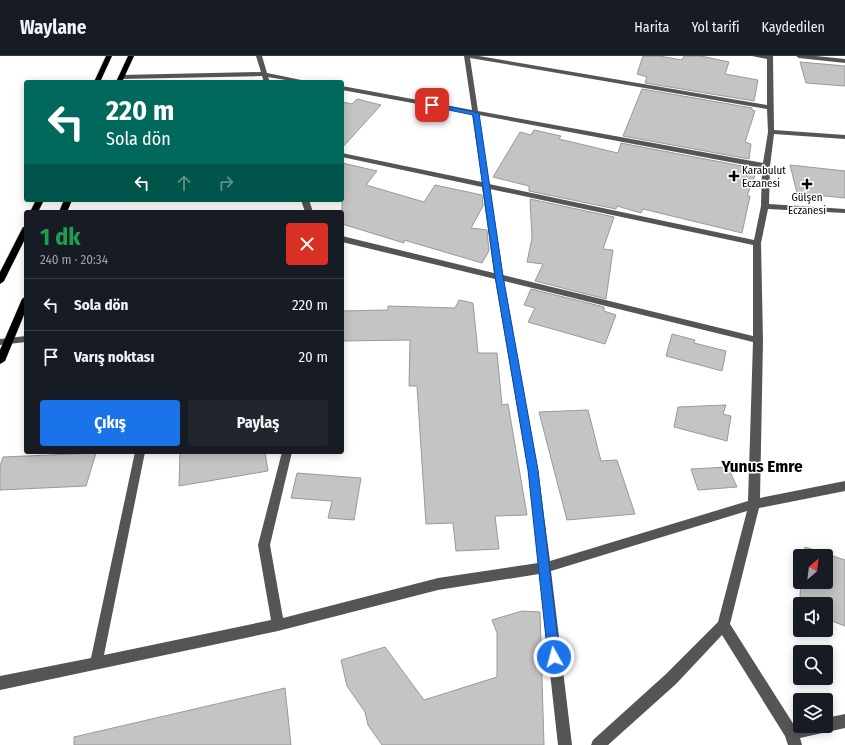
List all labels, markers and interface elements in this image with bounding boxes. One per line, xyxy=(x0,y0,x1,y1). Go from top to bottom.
text: Waylane xyxy=(20,16,86,39)
text: Harita xyxy=(634,19,669,36)
text: Yol tarifi xyxy=(691,19,739,36)
text: Kaydedilen xyxy=(761,19,825,36)
pin xyxy=(415,88,449,122)
text: 220 m xyxy=(106,94,174,127)
icon: arrive xyxy=(421,94,443,116)
icon: left xyxy=(40,96,92,148)
text: Sola dön xyxy=(106,128,171,150)
place label: Karabulut Eczanesi xyxy=(742,164,786,190)
marker: Karabulut Eczanesi xyxy=(729,171,739,181)
icon: left xyxy=(131,172,153,194)
icon: ahead xyxy=(173,172,195,194)
icon: right xyxy=(215,172,237,194)
marker: Gülşen Eczanesi xyxy=(802,179,812,189)
place label: Gülşen Eczanesi xyxy=(788,191,826,217)
text: 1 dk xyxy=(40,223,80,251)
button: close xyxy=(286,223,328,265)
text: 240 m · 20:34 xyxy=(40,252,108,267)
icon: left xyxy=(40,294,62,316)
text: Sola dön xyxy=(74,296,128,314)
text: 220 m xyxy=(292,296,328,314)
icon: arrive xyxy=(40,346,62,368)
text: Varış noktası xyxy=(74,348,154,366)
text: 20 m xyxy=(299,348,328,366)
button: Çıkış xyxy=(40,400,180,446)
button: Paylaş xyxy=(188,400,328,446)
district label: Yunus Emre xyxy=(720,456,803,477)
north arrow xyxy=(793,549,833,589)
map controls xyxy=(793,549,833,733)
button: sound xyxy=(793,597,833,637)
position arrow xyxy=(533,636,575,678)
button: search xyxy=(793,645,833,685)
button: layers xyxy=(793,693,833,733)

